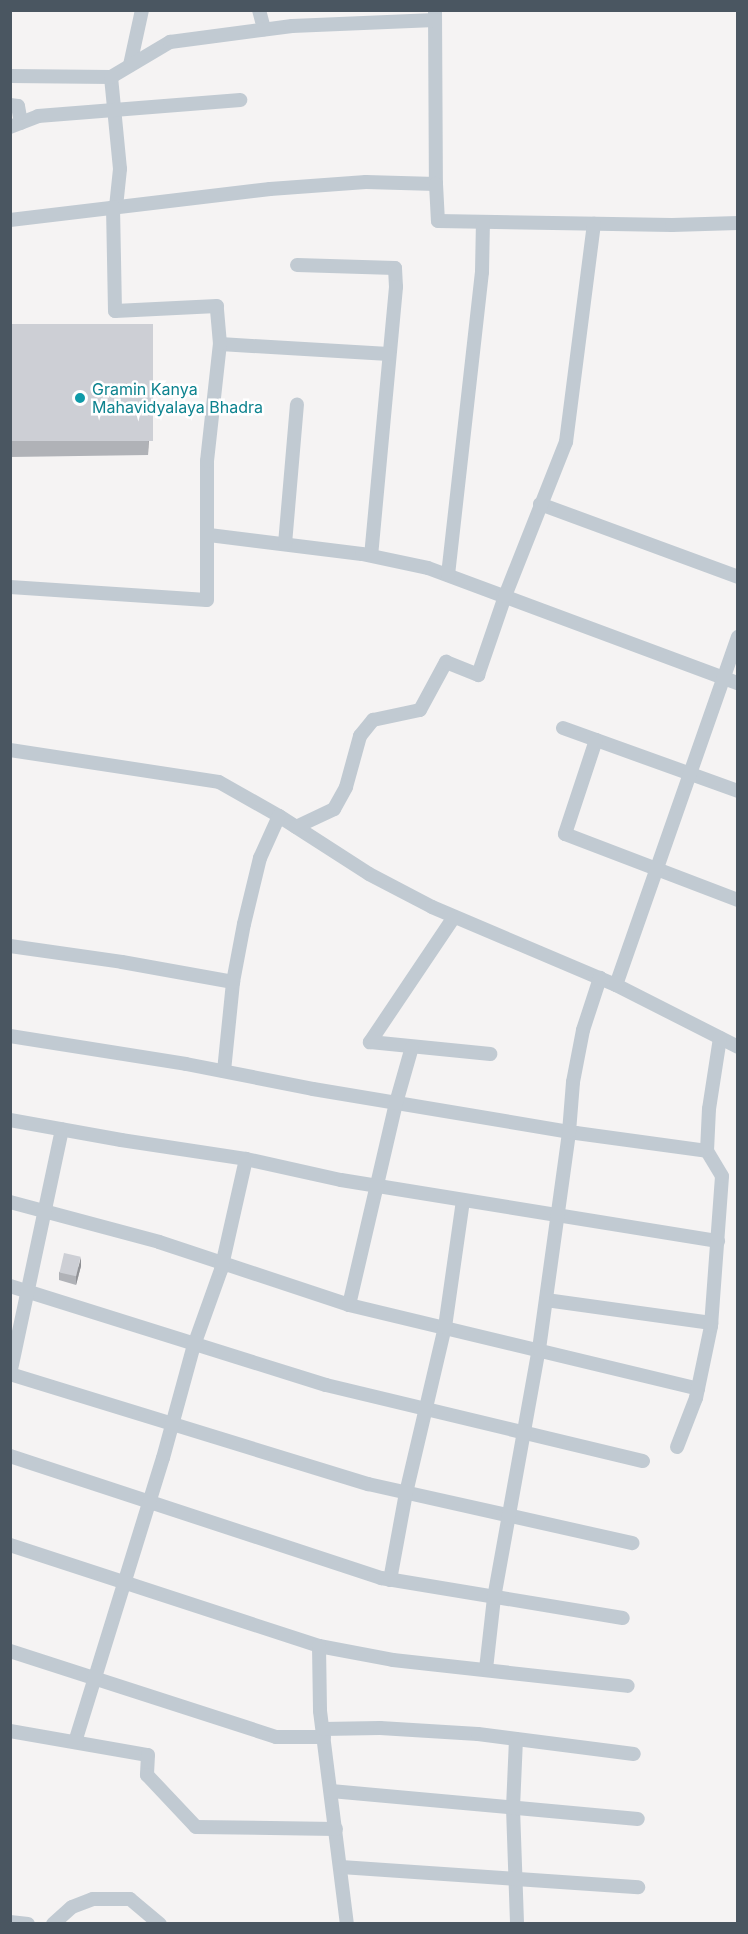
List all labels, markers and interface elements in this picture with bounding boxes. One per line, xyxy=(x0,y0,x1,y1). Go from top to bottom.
place label: Gramin Kanya Mahavidyalaya Bhadra xyxy=(92,379,263,417)
marker: Gramin Kanya Mahavidyalaya Bhadra xyxy=(73,391,87,405)

